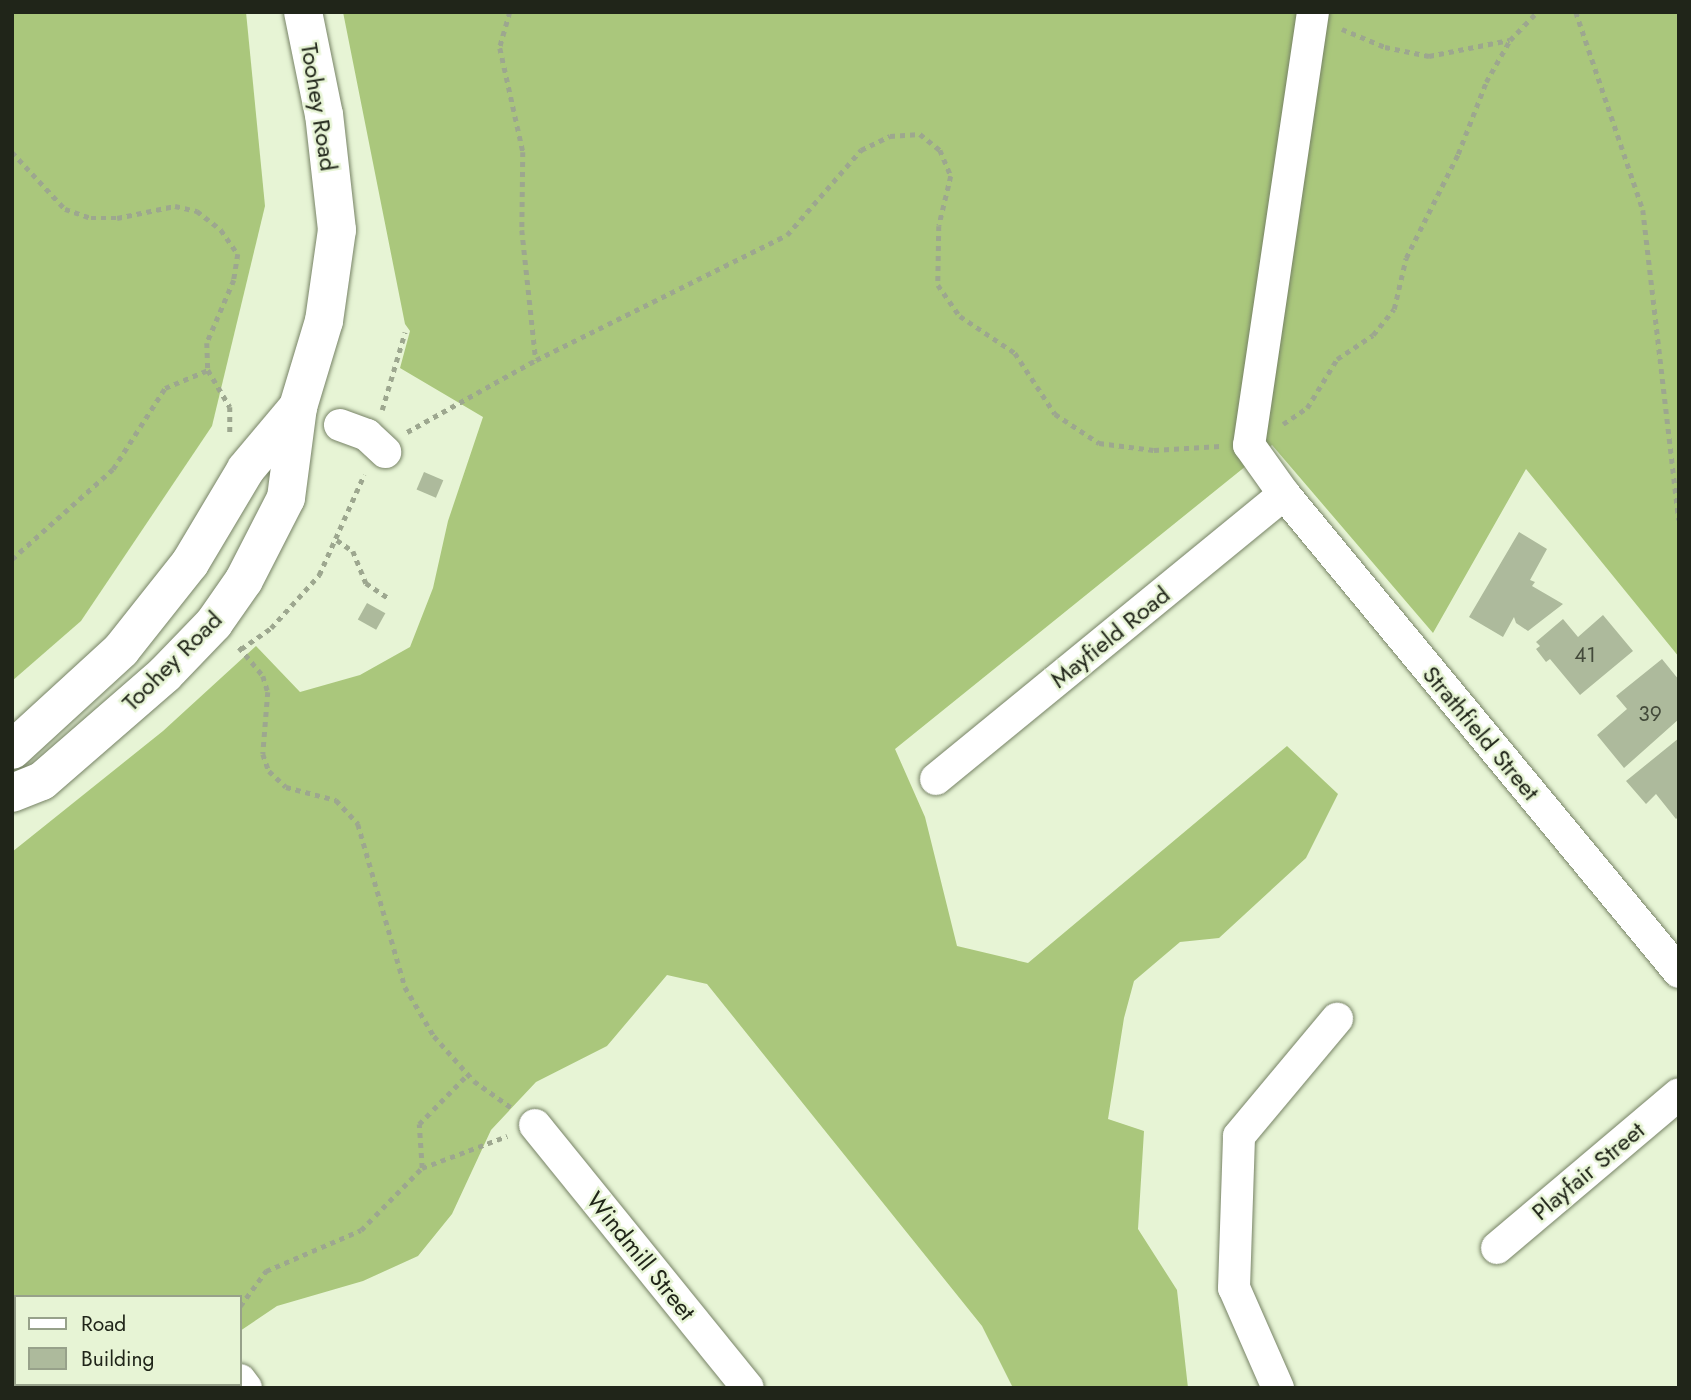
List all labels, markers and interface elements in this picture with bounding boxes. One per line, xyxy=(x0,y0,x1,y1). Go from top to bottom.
street label: Toohey Road xyxy=(295,41,343,173)
street label: Mayfield Road xyxy=(1045,580,1175,694)
street label: Toohey Road xyxy=(116,605,228,717)
house number: 41 xyxy=(1574,642,1596,668)
street label: Strathfield Street xyxy=(1417,660,1545,806)
house number: 39 xyxy=(1638,701,1662,727)
street label: Playfair Street xyxy=(1526,1116,1650,1226)
street label: Windmill Street xyxy=(580,1186,702,1326)
legend xyxy=(14,1295,242,1386)
text: Road xyxy=(81,1309,126,1339)
text: Building xyxy=(81,1344,154,1374)

